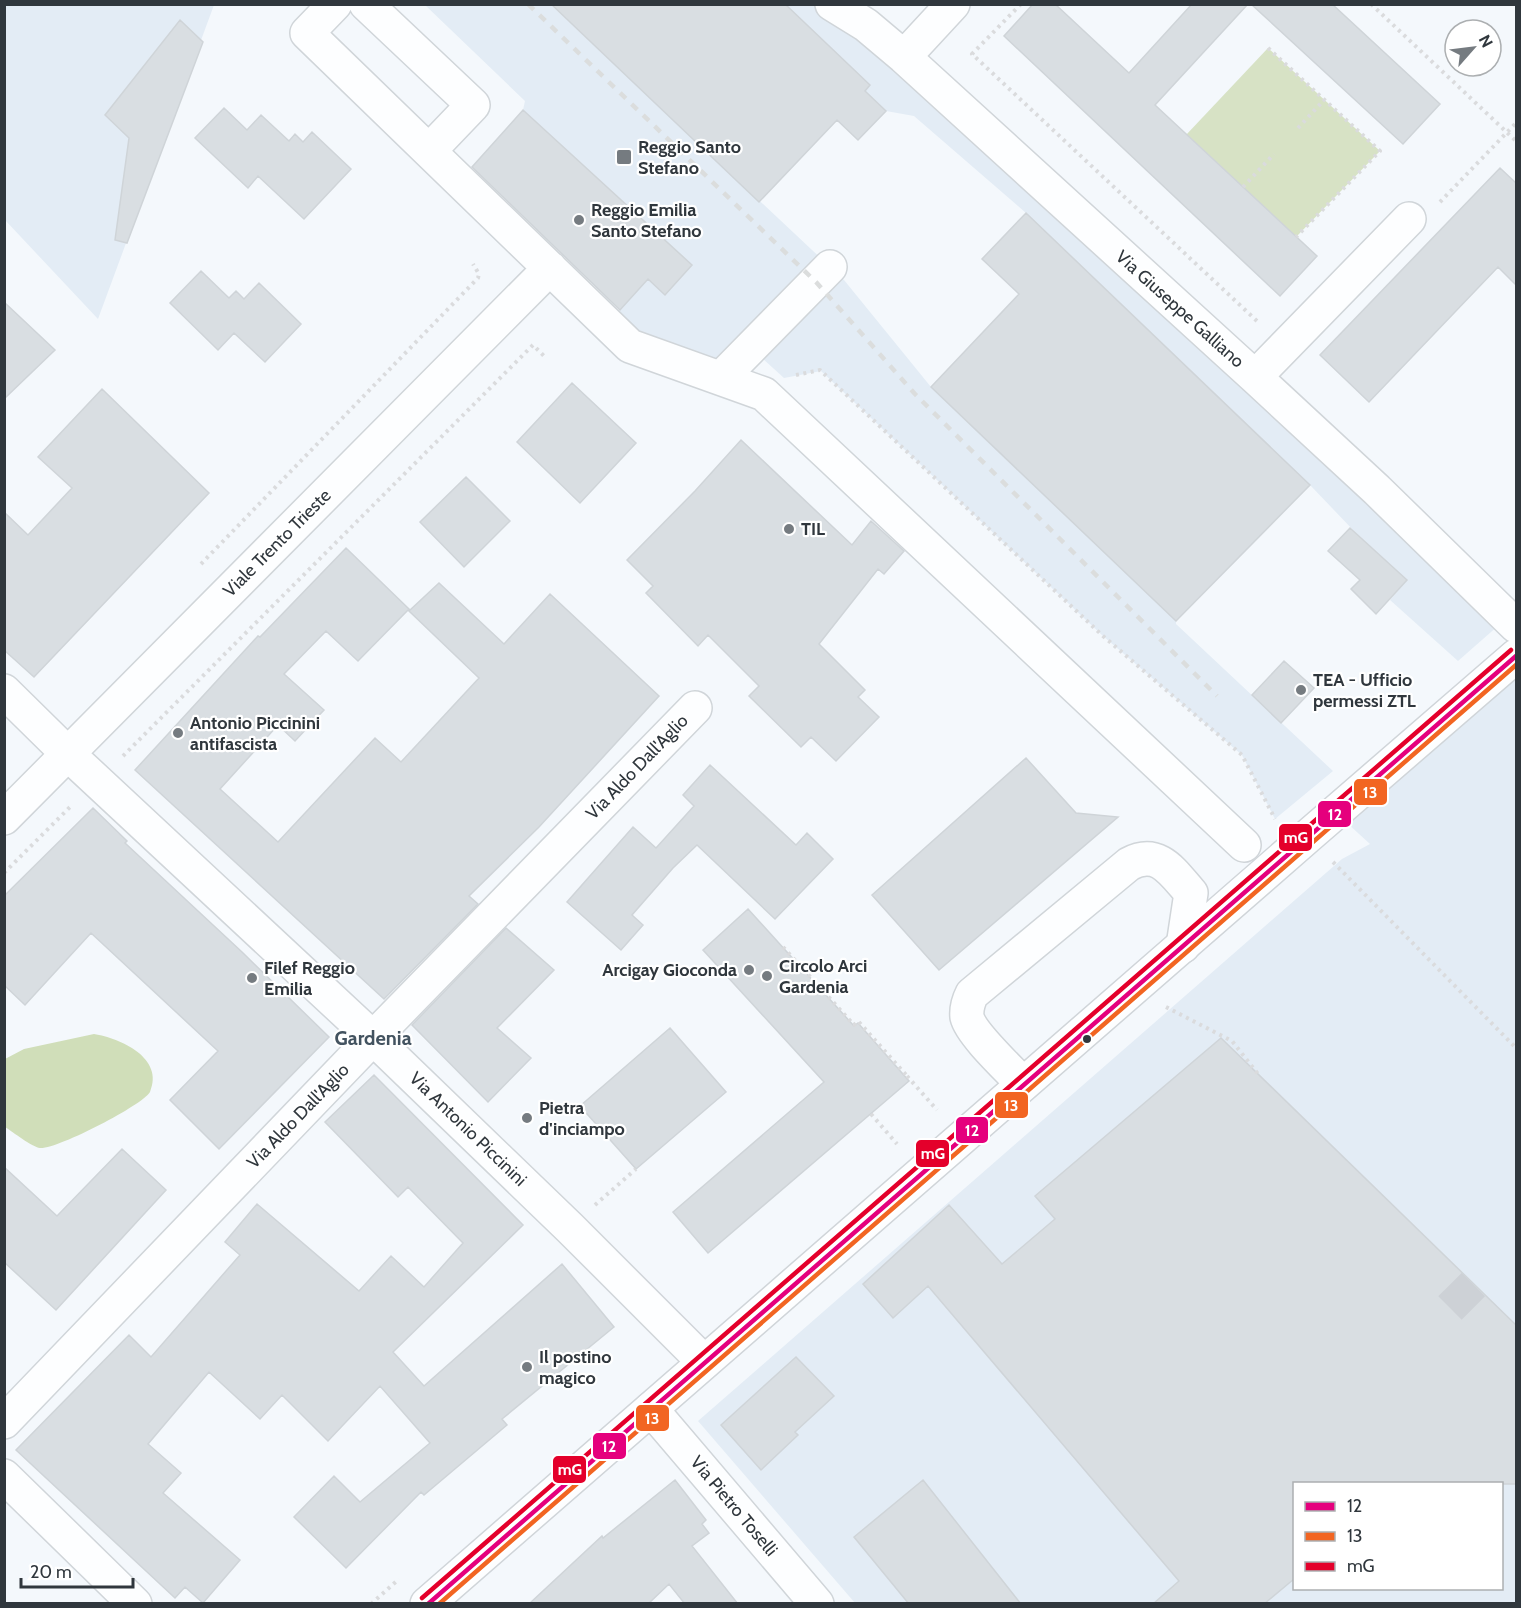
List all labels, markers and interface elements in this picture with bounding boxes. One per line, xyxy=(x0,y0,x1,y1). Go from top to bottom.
north arrow xyxy=(1443,18,1503,78)
text: N xyxy=(1475,32,1497,51)
place label: Reggio Santo Stefano xyxy=(638,136,741,179)
marker: Reggio Santo Stefano xyxy=(615,148,633,166)
place label: Reggio Emilia Santo Stefano xyxy=(591,199,702,242)
marker: Reggio Emilia Santo Stefano xyxy=(572,213,586,227)
street label: Via Giuseppe Galliano xyxy=(1111,246,1249,372)
street label: Viale Trento Trieste xyxy=(218,484,336,602)
place label: TIL xyxy=(801,518,825,540)
marker: TIL xyxy=(782,522,796,536)
place label: TEA - Ufficio permessi ZTL xyxy=(1313,669,1416,712)
marker: TEA - Ufficio permessi ZTL xyxy=(1294,683,1308,697)
street label: Via Aldo Dall'Aglio xyxy=(581,710,693,824)
place label: Antonio Piccinini antifascista xyxy=(190,712,320,755)
marker: Antonio Piccinini antifascista xyxy=(171,726,185,740)
line badge: 13 xyxy=(1353,778,1388,806)
text: 13 xyxy=(1363,783,1377,802)
line badge: 12 xyxy=(1317,800,1352,828)
text: 12 xyxy=(1328,805,1342,824)
line badge: mG xyxy=(1278,823,1313,852)
text: mG xyxy=(1284,828,1308,847)
place label: Circolo Arci Gardenia xyxy=(779,955,867,998)
place label: Filef Reggio Emilia xyxy=(264,957,355,1000)
place label: Arcigay Gioconda xyxy=(602,959,737,981)
marker: Arcigay Gioconda xyxy=(742,963,756,977)
marker: Circolo Arci Gardenia xyxy=(760,969,774,983)
marker: Filef Reggio Emilia xyxy=(245,971,259,985)
district label: Gardenia xyxy=(334,1026,412,1050)
unlabelled marker xyxy=(1081,1033,1093,1045)
street label: Via Aldo Dall'Aglio xyxy=(242,1059,354,1173)
street label: Via Antonio Piccinini xyxy=(405,1067,531,1191)
line badge: 13 xyxy=(994,1091,1029,1119)
text: 13 xyxy=(1004,1096,1018,1115)
place label: Pietra d'inciampo xyxy=(539,1097,625,1140)
marker: Pietra d'inciampo xyxy=(520,1111,534,1125)
line badge: 12 xyxy=(955,1116,989,1144)
text: 12 xyxy=(965,1121,979,1140)
line badge: mG xyxy=(915,1139,950,1168)
text: mG xyxy=(921,1144,945,1163)
place label: Il postino magico xyxy=(539,1346,612,1389)
marker: Il postino magico xyxy=(520,1360,534,1374)
line badge: 13 xyxy=(635,1404,670,1432)
text: 13 xyxy=(645,1409,659,1428)
line badge: 12 xyxy=(592,1432,627,1460)
text: 12 xyxy=(602,1437,616,1456)
street label: Via Pietro Toselli xyxy=(686,1451,782,1561)
line badge: mG xyxy=(552,1455,587,1484)
text: mG xyxy=(558,1460,582,1479)
legend xyxy=(1293,1482,1503,1590)
text: 12 xyxy=(1347,1495,1362,1517)
text: 13 xyxy=(1347,1525,1363,1547)
scale bar xyxy=(21,1551,134,1589)
text: mG xyxy=(1347,1555,1375,1577)
text: 20 m xyxy=(30,1561,72,1583)

